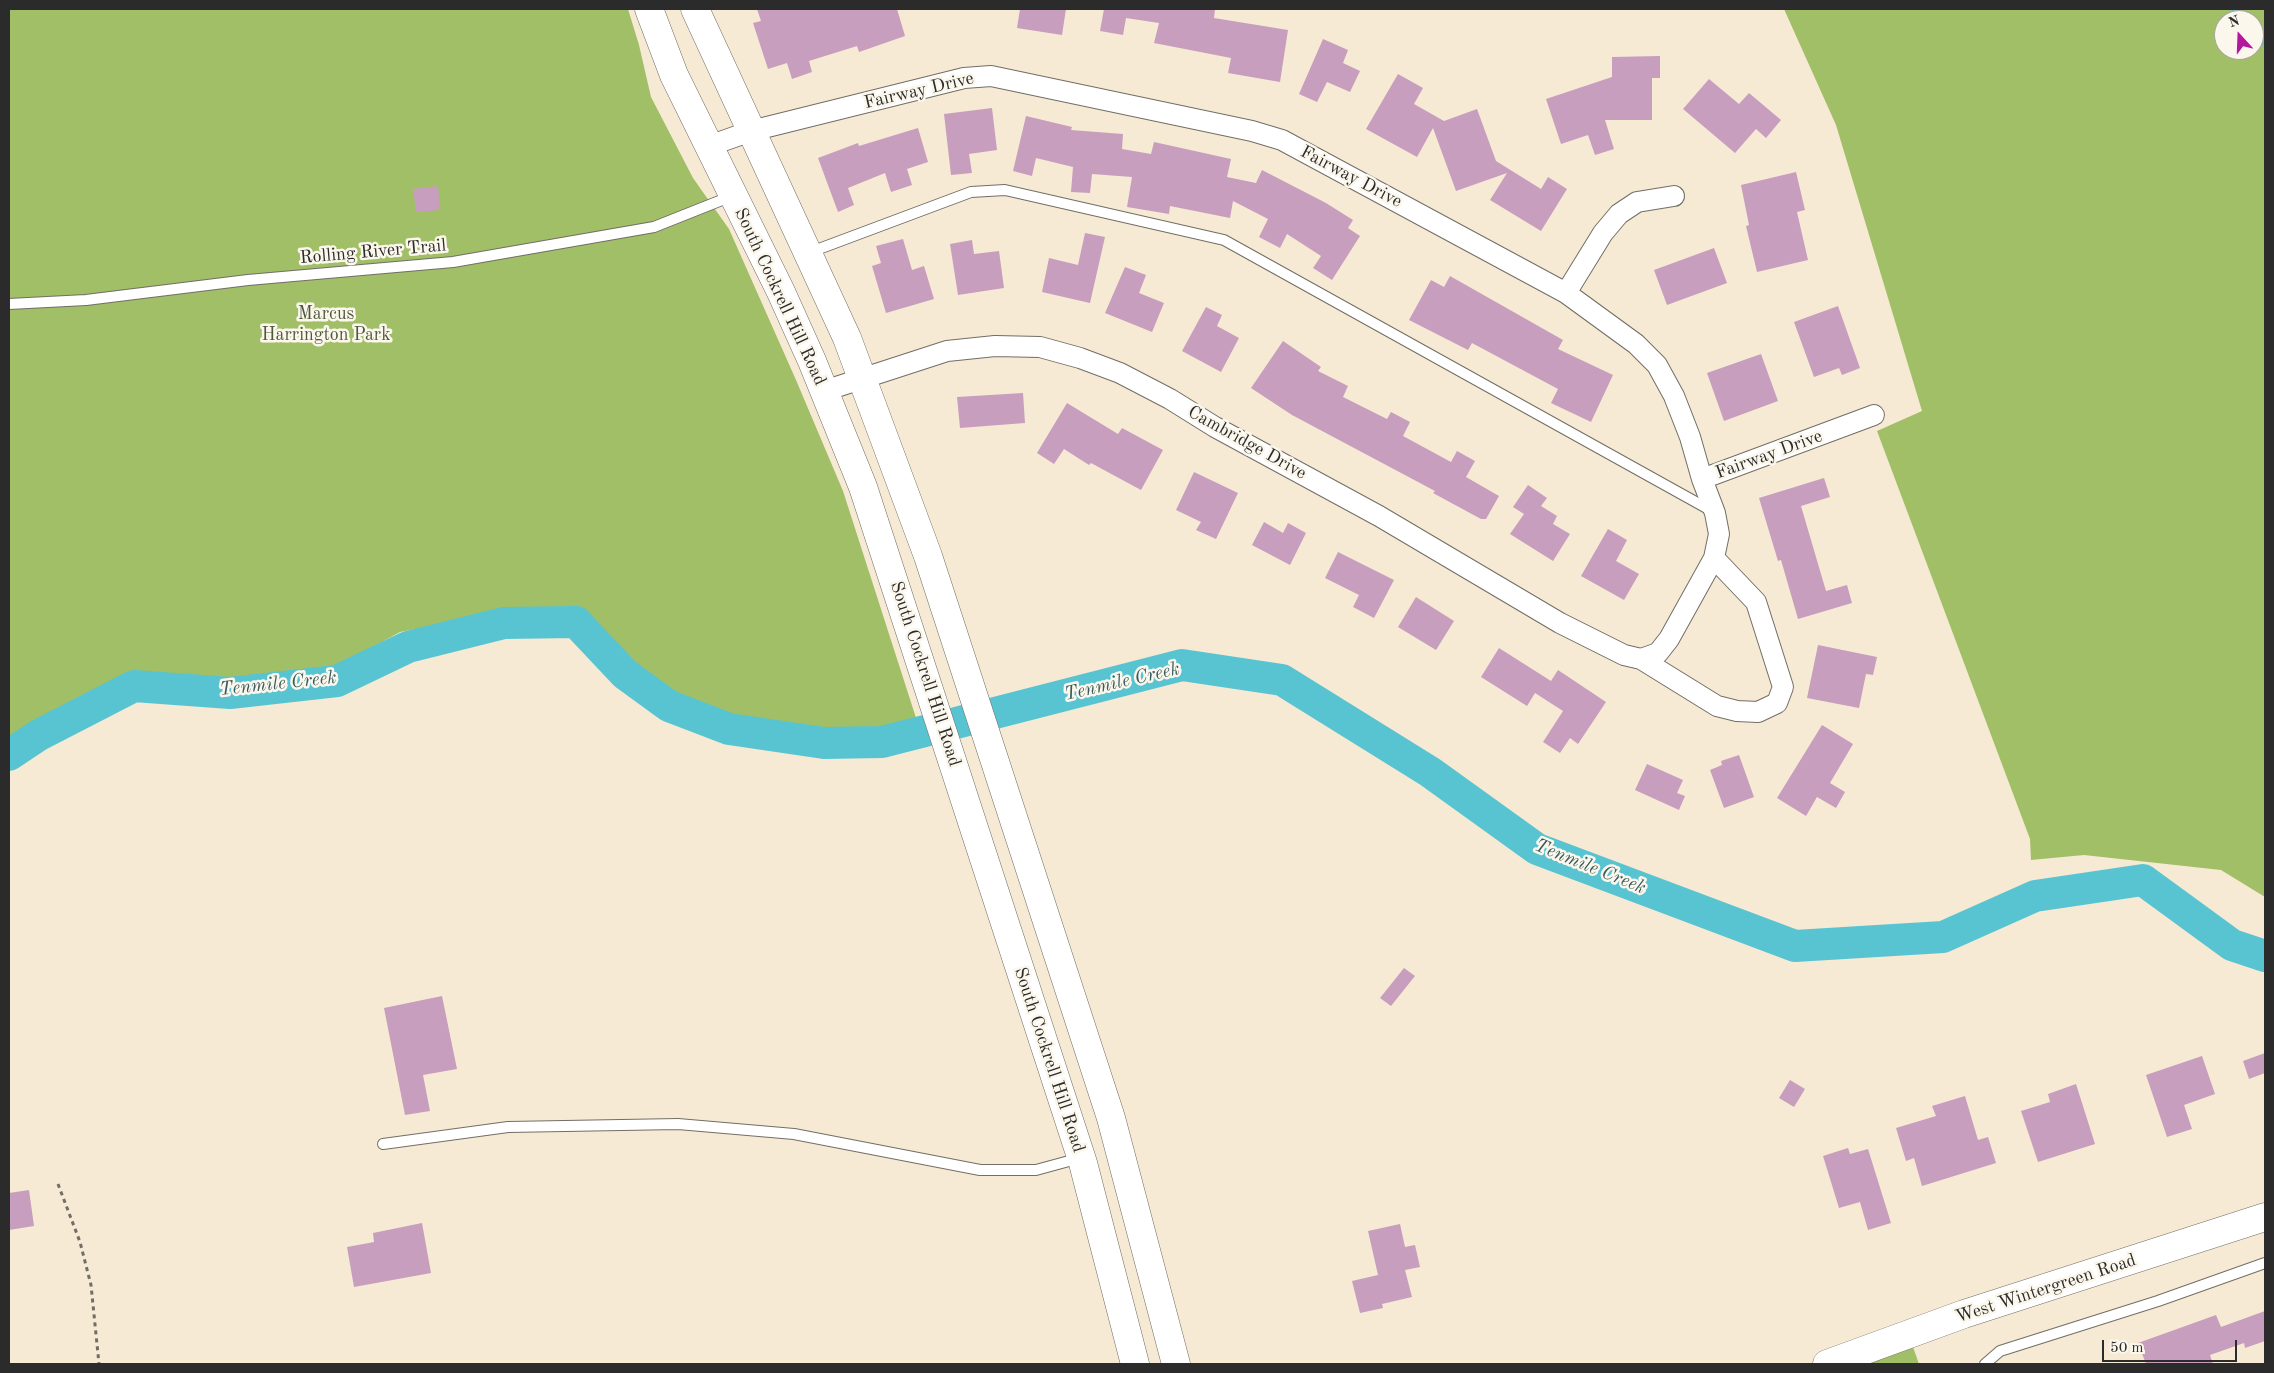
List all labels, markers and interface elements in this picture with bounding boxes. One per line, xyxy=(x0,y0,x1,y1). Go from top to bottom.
north arrow xyxy=(2214,10,2264,60)
text: N xyxy=(2227,13,2242,30)
street label: Fairway Drive xyxy=(862,68,976,114)
street label: Fairway Drive xyxy=(1297,141,1405,213)
street label: South Cockrell Hill Road xyxy=(729,205,831,389)
street label: Rolling River Trail xyxy=(299,235,447,269)
park label: Marcus Harrington Park xyxy=(261,303,391,346)
street label: Cambridge Drive xyxy=(1184,401,1310,485)
street label: Fairway Drive xyxy=(1713,426,1825,484)
street label: South Cockrell Hill Road xyxy=(885,579,965,769)
water label: Tenmile Creek xyxy=(1062,658,1182,706)
water label: Tenmile Creek xyxy=(218,667,338,701)
water label: Tenmile Creek xyxy=(1531,834,1649,900)
street label: South Cockrell Hill Road xyxy=(1009,965,1089,1155)
street label: West Wintergreen Road xyxy=(1953,1250,2139,1328)
scale bar xyxy=(2104,1330,2239,1362)
text: 50 m xyxy=(2110,1341,2144,1356)

